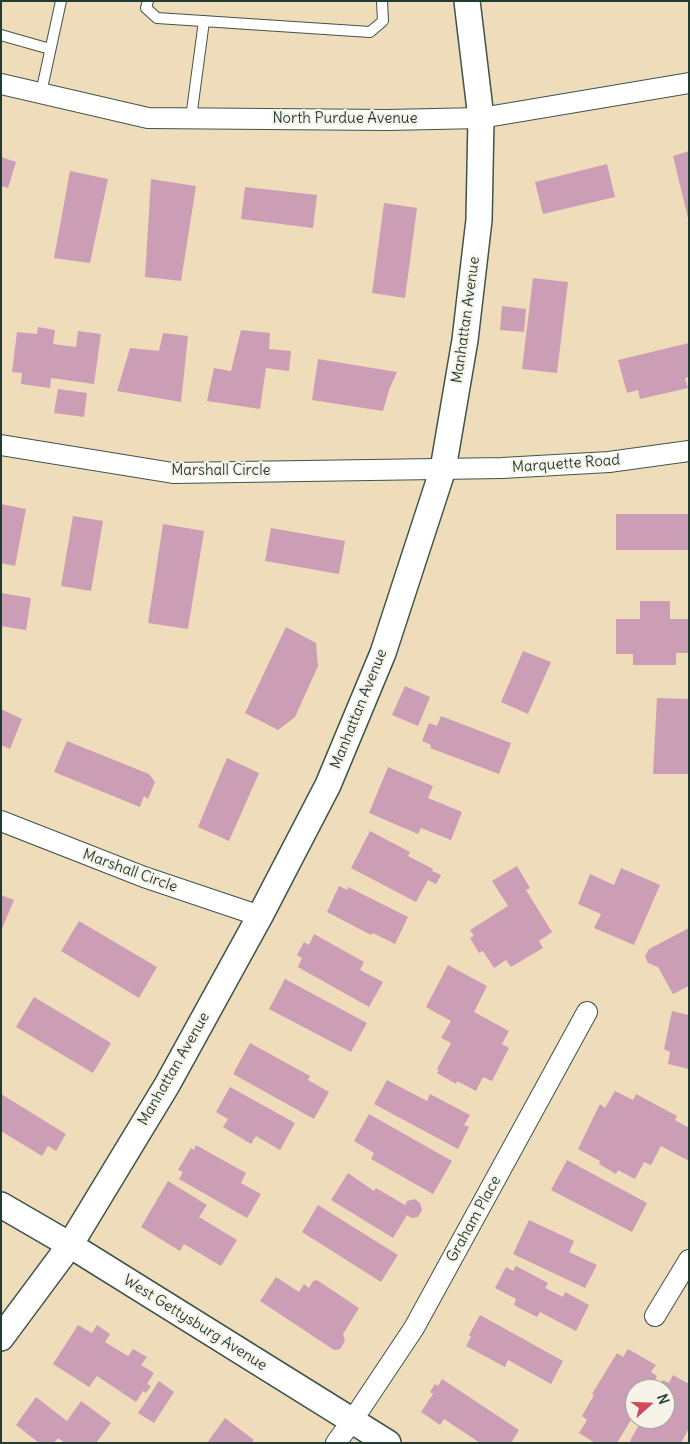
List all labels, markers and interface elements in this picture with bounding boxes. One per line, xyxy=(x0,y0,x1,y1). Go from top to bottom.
street label: North Purdue Avenue xyxy=(272,110,418,128)
street label: Manhattan Avenue xyxy=(448,255,484,385)
street label: Marquette Road xyxy=(511,451,621,477)
street label: Marshall Circle xyxy=(171,462,271,480)
street label: Manhattan Avenue xyxy=(327,646,391,772)
street label: Marshall Circle xyxy=(80,846,180,896)
street label: Manhattan Avenue xyxy=(134,1009,214,1129)
street label: Graham Place xyxy=(443,1173,505,1265)
street label: West Gettysburg Avenue xyxy=(120,1271,270,1375)
north arrow xyxy=(625,1379,675,1429)
text: N xyxy=(653,1392,673,1407)

